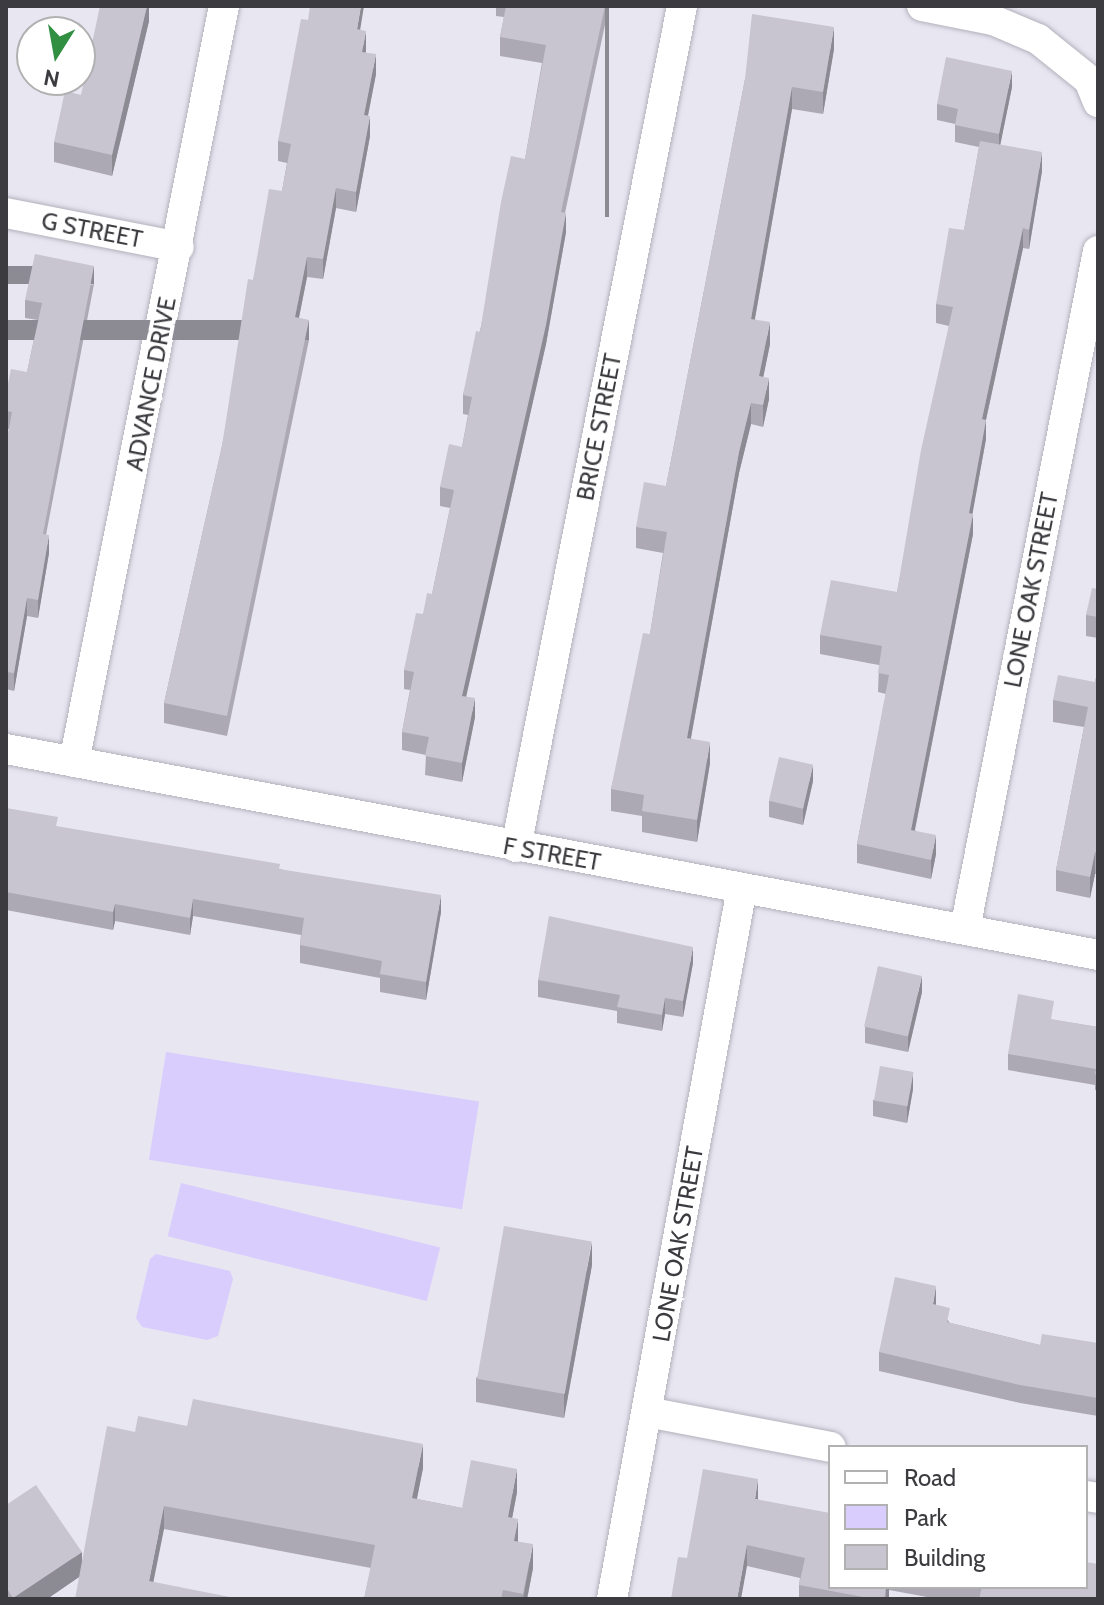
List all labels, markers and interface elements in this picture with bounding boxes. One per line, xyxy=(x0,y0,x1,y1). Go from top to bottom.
north arrow xyxy=(16,16,96,96)
text: N xyxy=(41,63,62,93)
street label: G STREET xyxy=(39,206,145,254)
street label: ADVANCE DRIVE xyxy=(120,295,182,473)
street label: BRICE STREET xyxy=(571,351,627,503)
street label: LONE OAK STREET xyxy=(998,490,1064,690)
street label: F STREET xyxy=(501,831,603,877)
street label: LONE OAK STREET xyxy=(647,1144,709,1344)
legend xyxy=(828,1445,1088,1589)
text: Road xyxy=(904,1463,956,1492)
text: Park xyxy=(904,1503,947,1532)
text: Building xyxy=(904,1543,985,1572)

